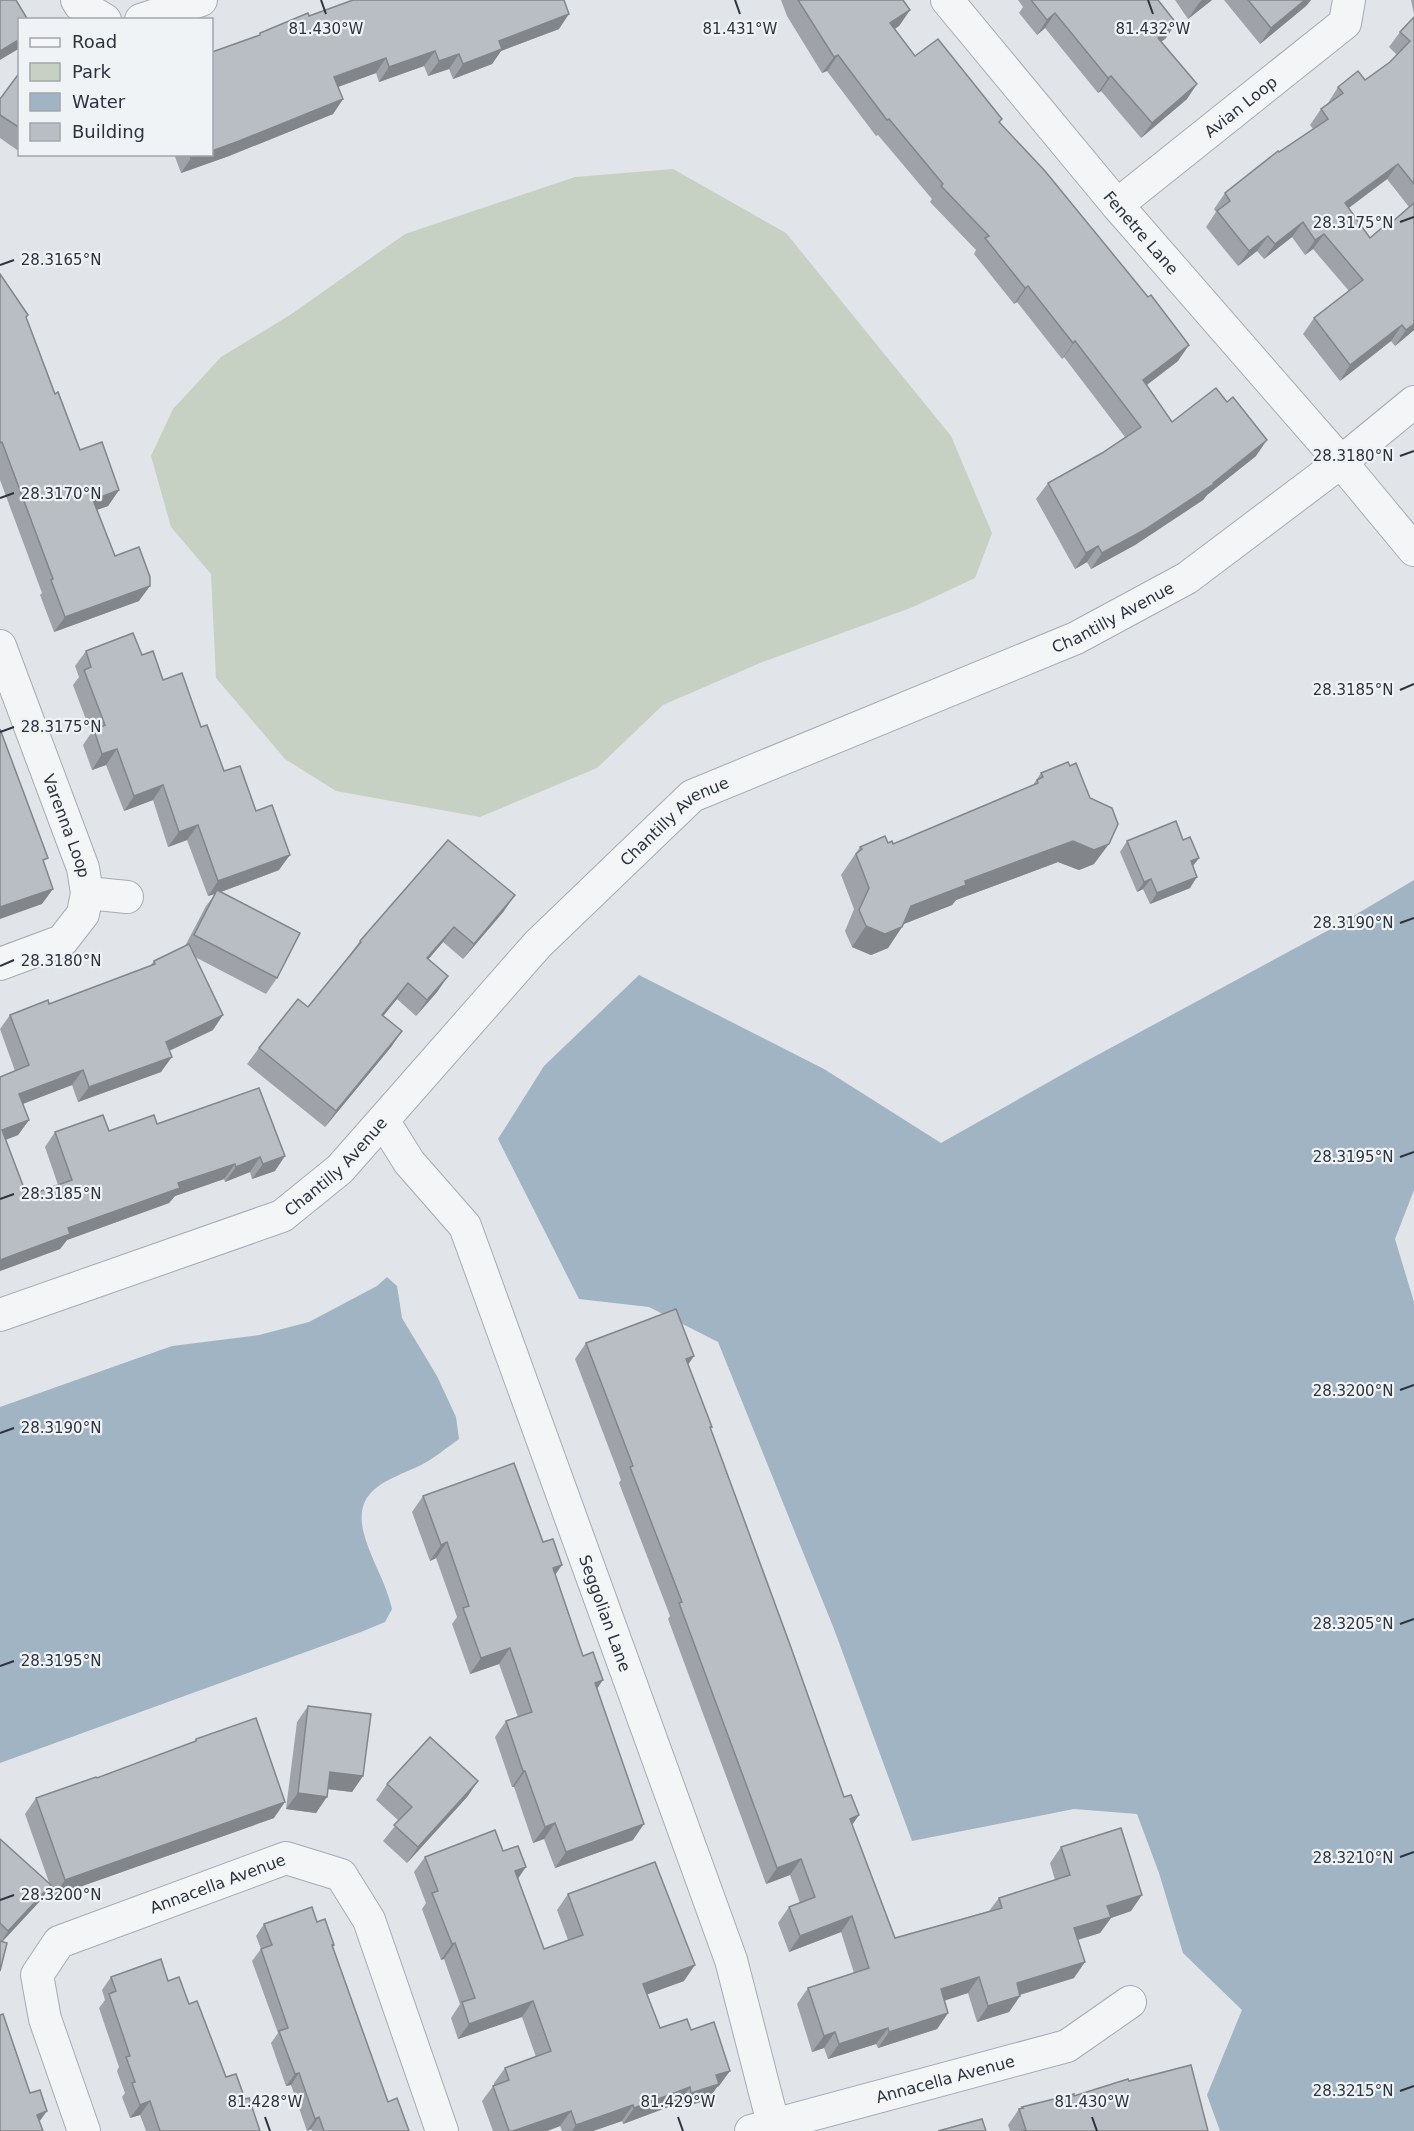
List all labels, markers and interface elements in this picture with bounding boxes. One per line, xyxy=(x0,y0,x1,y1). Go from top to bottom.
legend xyxy=(18,18,213,156)
text: 81.430°W xyxy=(289,20,364,38)
text: 81.431°W xyxy=(703,20,778,38)
text: 81.432°W xyxy=(1116,20,1191,38)
text: Road xyxy=(72,31,117,52)
text: Park xyxy=(72,61,111,82)
street label: Avian Loop xyxy=(1200,72,1281,141)
text: Water xyxy=(72,91,126,112)
text: Building xyxy=(72,121,145,142)
street label: Fenetre Lane xyxy=(1100,187,1183,278)
text: 28.3175°N xyxy=(1313,214,1393,232)
text: 28.3165°N xyxy=(21,251,101,269)
text: 28.3180°N xyxy=(1313,447,1393,465)
text: 28.3170°N xyxy=(21,485,101,503)
street label: Chantilly Avenue xyxy=(1049,578,1177,656)
text: 28.3185°N xyxy=(1313,681,1393,699)
text: 28.3175°N xyxy=(21,718,101,736)
street label: Varenna Loop xyxy=(39,771,94,879)
street label: Chantilly Avenue xyxy=(616,773,731,870)
text: 28.3190°N xyxy=(1313,914,1393,932)
text: 28.3180°N xyxy=(21,952,101,970)
street label: Chantilly Avenue xyxy=(280,1113,391,1220)
text: 28.3195°N xyxy=(1313,1148,1393,1166)
text: 28.3185°N xyxy=(21,1185,101,1203)
text: 28.3200°N xyxy=(1313,1382,1393,1400)
text: 28.3190°N xyxy=(21,1419,101,1437)
street label: Seggolian Lane xyxy=(575,1552,635,1674)
text: 28.3205°N xyxy=(1313,1615,1393,1633)
text: 28.3195°N xyxy=(21,1652,101,1670)
text: 28.3210°N xyxy=(1313,1849,1393,1867)
street label: Annacella Avenue xyxy=(147,1850,288,1917)
text: 28.3200°N xyxy=(21,1886,101,1904)
street label: Annacella Avenue xyxy=(874,2051,1017,2107)
text: 28.3215°N xyxy=(1313,2082,1393,2100)
text: 81.428°W xyxy=(228,2093,303,2111)
text: 81.429°W xyxy=(641,2093,716,2111)
text: 81.430°W xyxy=(1055,2093,1130,2111)

